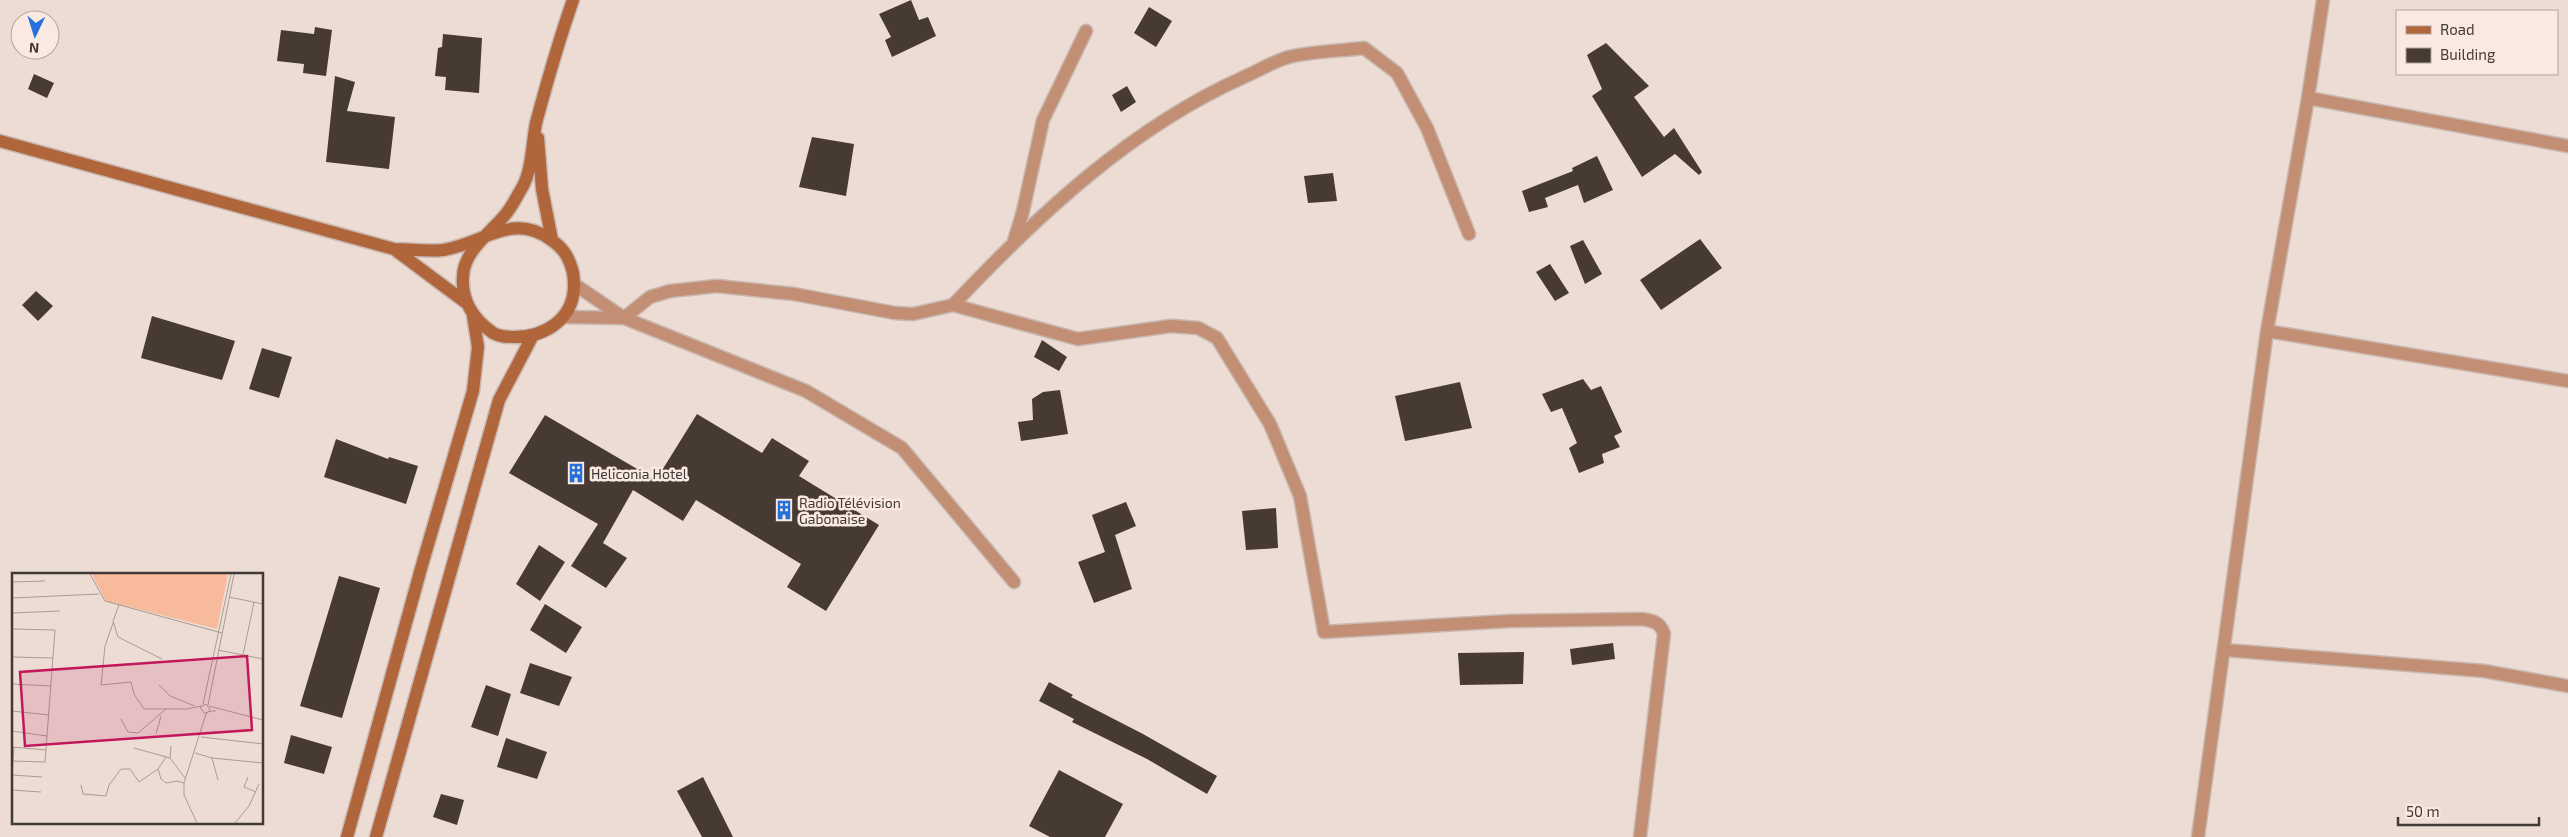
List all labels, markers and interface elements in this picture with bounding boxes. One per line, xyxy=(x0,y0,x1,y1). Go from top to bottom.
north arrow xyxy=(10,10,60,60)
legend xyxy=(2396,10,2558,75)
text: Road xyxy=(2440,20,2475,38)
text: N xyxy=(28,40,40,57)
text: Building xyxy=(2440,45,2496,63)
building icon: Heliconia Hotel xyxy=(565,462,587,484)
place label: Heliconia Hotel xyxy=(591,465,688,482)
place label: Radio Télévision Gabonaise xyxy=(799,494,901,527)
building icon: Radio Télévision Gabonaise xyxy=(773,499,795,521)
inset map xyxy=(12,573,264,824)
scale bar xyxy=(2398,794,2539,826)
text: 50 m xyxy=(2406,802,2440,820)

